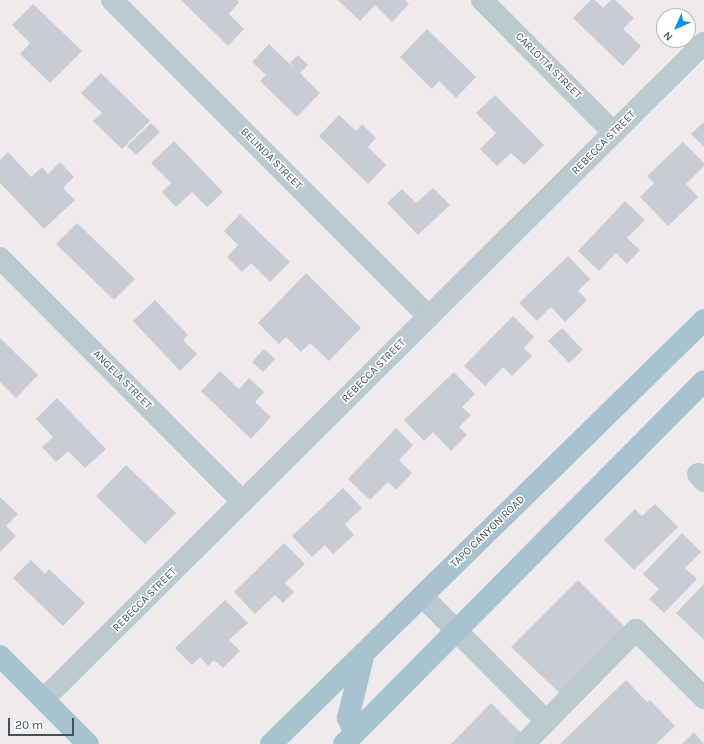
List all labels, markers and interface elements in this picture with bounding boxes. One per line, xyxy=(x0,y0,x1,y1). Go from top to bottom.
north arrow xyxy=(656,8,696,48)
text: N xyxy=(660,29,675,44)
street label: CARLOTTA STREET xyxy=(512,30,584,102)
street label: REBECCA STREET xyxy=(569,108,639,178)
street label: BELINDA STREET xyxy=(237,125,305,193)
street label: REBECCA STREET xyxy=(339,336,409,406)
street label: ANGELA STREET xyxy=(90,348,154,412)
street label: TAPO CANYON ROAD xyxy=(448,493,528,571)
street label: REBECCA STREET xyxy=(110,565,180,635)
scale bar xyxy=(10,710,76,736)
text: 20 m xyxy=(15,718,43,732)

